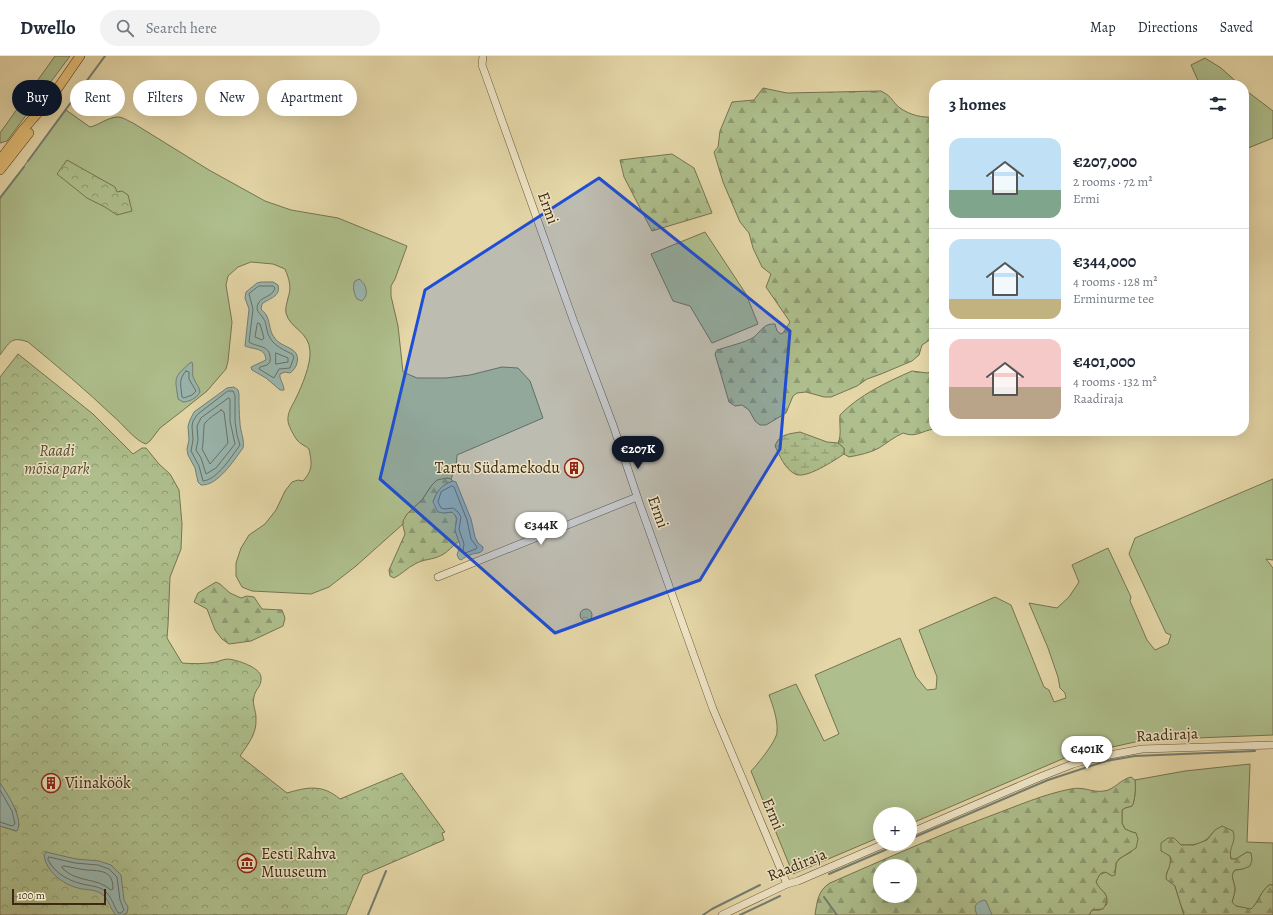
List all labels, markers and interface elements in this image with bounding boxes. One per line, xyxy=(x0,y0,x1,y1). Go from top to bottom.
search box xyxy=(100,10,380,46)
text: Dwello xyxy=(20,15,76,41)
icon: search xyxy=(114,17,136,39)
text: Search here xyxy=(146,18,217,38)
text: Map xyxy=(1090,18,1116,37)
text: Directions xyxy=(1138,18,1198,37)
text: Saved xyxy=(1220,18,1253,37)
chip: Buy xyxy=(12,80,62,116)
chip: Rent xyxy=(70,80,125,116)
chip: Filters xyxy=(133,80,197,116)
chip: New xyxy=(205,80,259,116)
chip: Apartment xyxy=(267,80,357,116)
text: 3 homes xyxy=(949,93,1006,116)
icon: filters xyxy=(1207,93,1229,115)
text: €207,000 xyxy=(1073,150,1137,173)
icon: home xyxy=(981,154,1029,202)
text: 2 rooms · 72 m² xyxy=(1073,173,1153,190)
street label: Ermi xyxy=(532,189,564,227)
text: Ermi xyxy=(1073,190,1100,207)
text: €344,000 xyxy=(1073,250,1136,273)
icon: home xyxy=(981,255,1029,303)
text: 4 rooms · 128 m² xyxy=(1073,273,1158,290)
text: Erminurme tee xyxy=(1073,290,1154,307)
text: €401,000 xyxy=(1073,350,1136,373)
icon: home xyxy=(981,355,1029,403)
text: 4 rooms · 132 m² xyxy=(1073,373,1157,390)
text: Raadiraja xyxy=(1073,390,1124,407)
pin: €207K xyxy=(610,436,666,470)
park label: Raadi mõisa park xyxy=(24,440,90,480)
text: €207K xyxy=(621,440,655,457)
place label: Tartu Südamekodu xyxy=(435,457,560,479)
building icon: Tartu Südamekodu xyxy=(563,457,585,479)
street label: Ermi xyxy=(642,493,674,531)
pin: €344K xyxy=(513,512,569,546)
text: €344K xyxy=(524,516,558,533)
street label: Raadiraja xyxy=(1135,722,1199,748)
pin: €401K xyxy=(1059,736,1115,770)
text: €401K xyxy=(1070,740,1104,757)
building icon: Viinaköök xyxy=(40,772,62,794)
place label: Viinaköök xyxy=(64,772,131,794)
street label: Ermi xyxy=(756,795,790,833)
map controls xyxy=(873,807,917,903)
button: + xyxy=(873,807,917,851)
place label: Eesti Rahva Muuseum xyxy=(261,843,337,883)
street label: Raadiraja xyxy=(764,843,831,887)
museum icon: Eesti Rahva Muuseum xyxy=(236,852,258,874)
button: − xyxy=(873,859,917,903)
scale bar xyxy=(12,887,106,906)
text: 100 m xyxy=(18,888,45,903)

